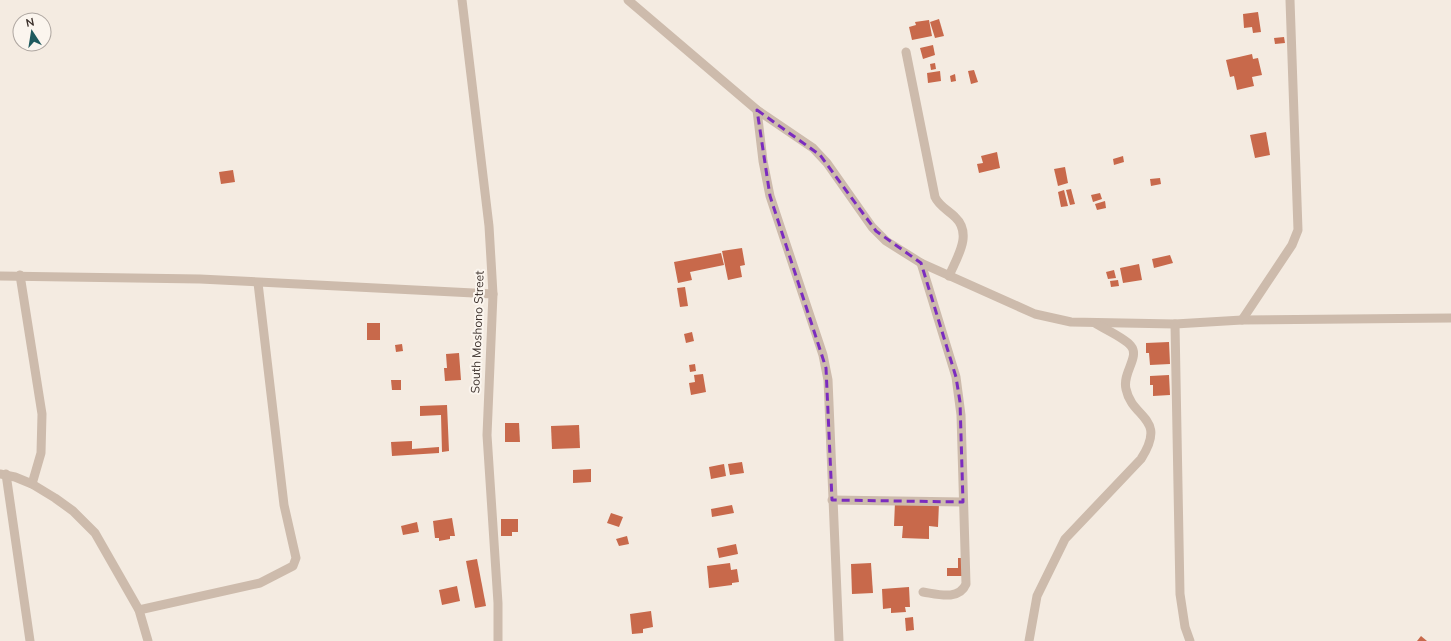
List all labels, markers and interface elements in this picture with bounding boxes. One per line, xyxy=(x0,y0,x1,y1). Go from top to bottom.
north arrow xyxy=(12,12,52,52)
text: N xyxy=(24,15,35,30)
street label: South Moshono Street xyxy=(467,270,487,394)

